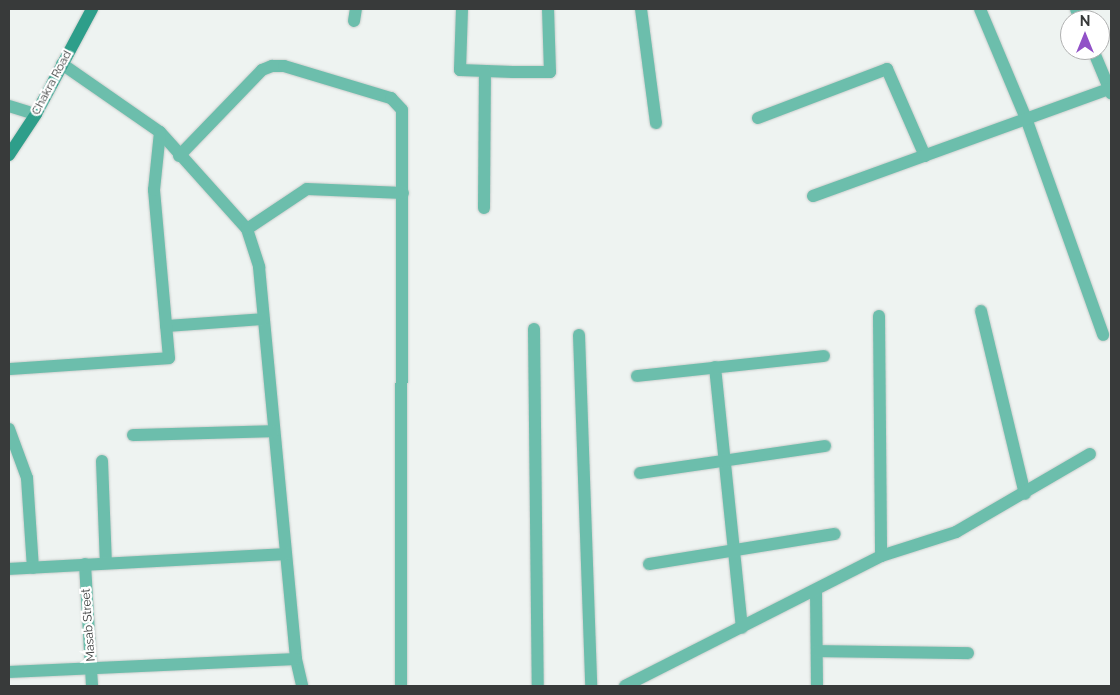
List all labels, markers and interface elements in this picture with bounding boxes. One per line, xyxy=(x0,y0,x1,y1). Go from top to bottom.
north arrow xyxy=(1060,10,1110,60)
text: N xyxy=(1080,13,1090,29)
street label: Chakra Road xyxy=(29,48,75,118)
street label: Masab Street xyxy=(79,588,99,662)

